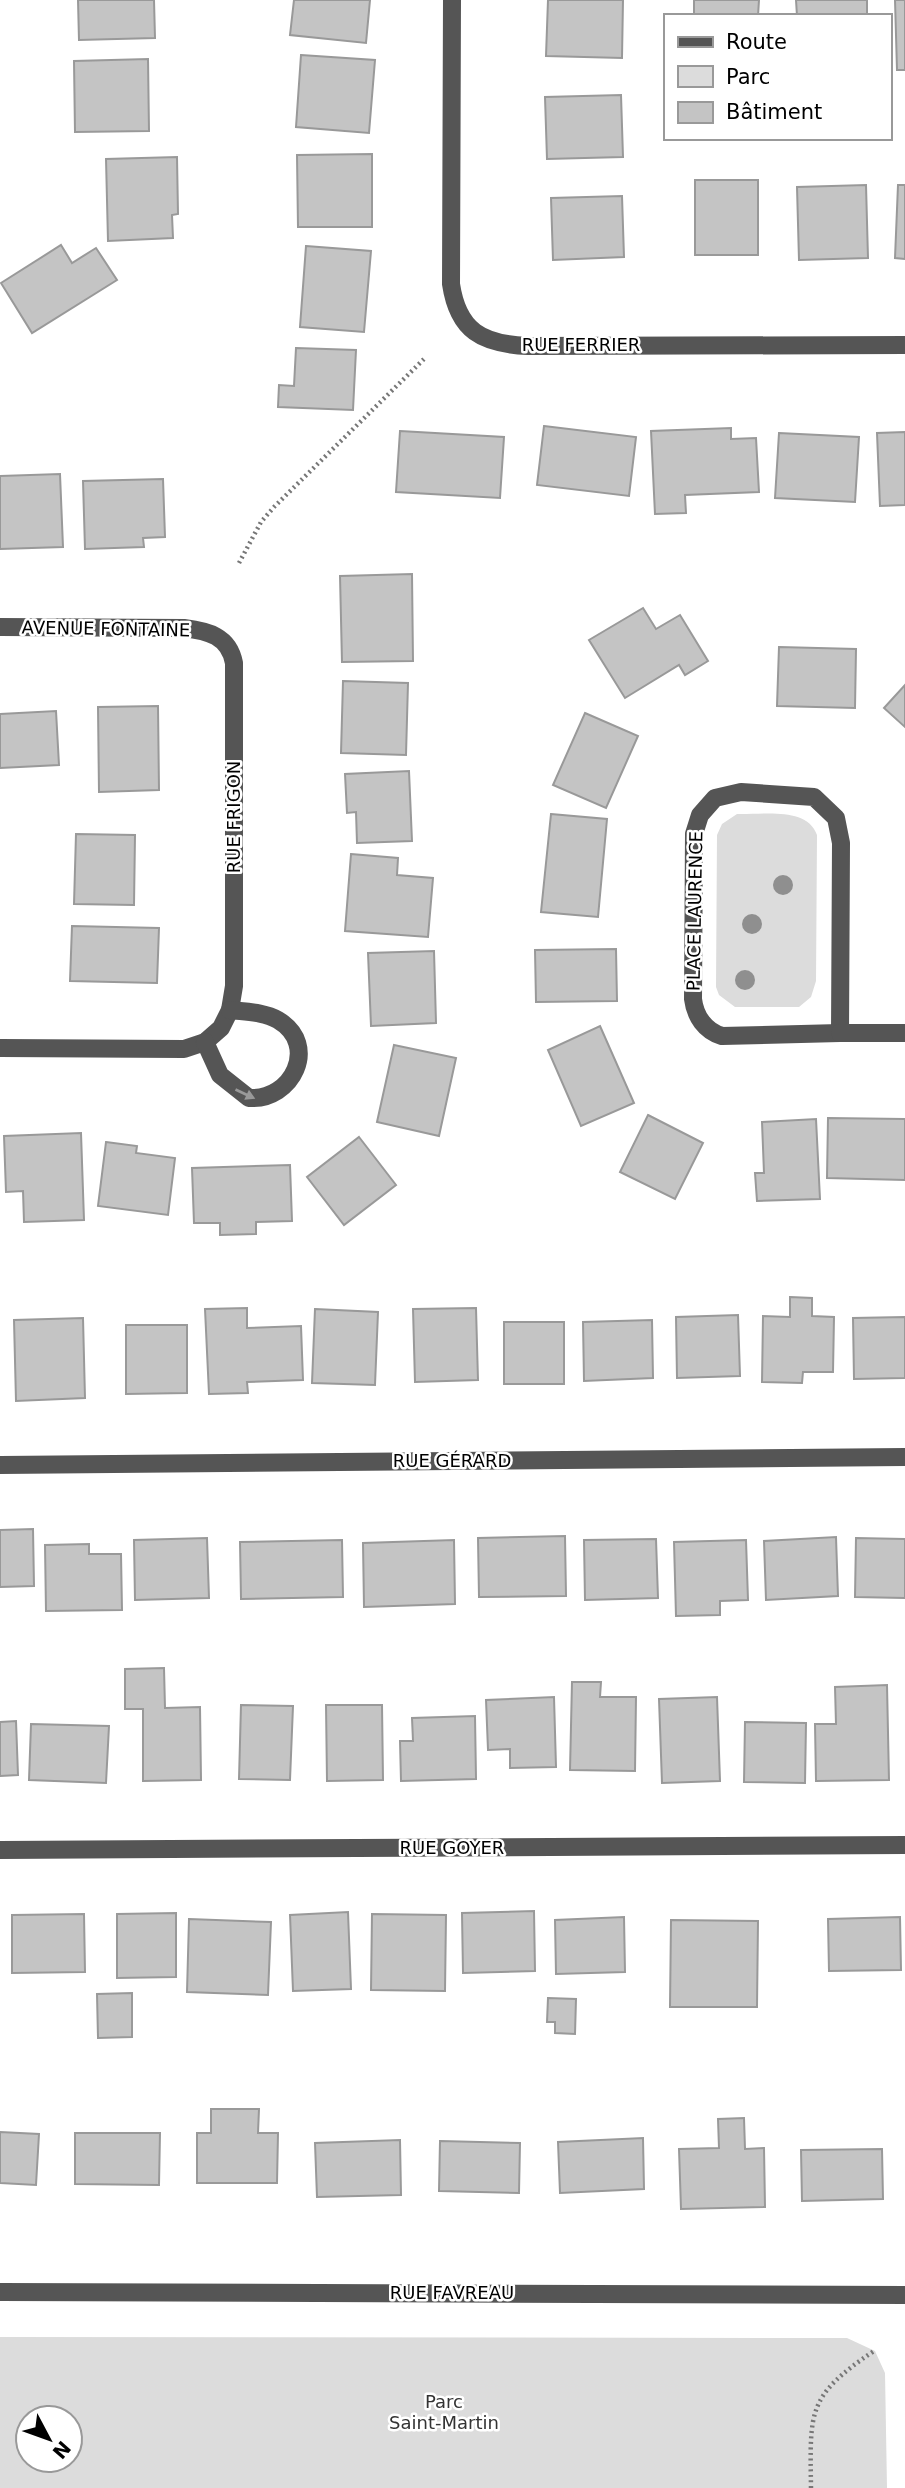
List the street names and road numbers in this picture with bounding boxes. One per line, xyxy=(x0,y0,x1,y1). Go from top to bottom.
street label: RUE FERRIER xyxy=(522,334,640,355)
street label: AVENUE FONTAINE xyxy=(22,617,190,640)
street label: RUE FRIGON xyxy=(223,761,244,873)
street label: PLACE LAURENCE xyxy=(683,831,706,991)
street label: RUE GÉRARD xyxy=(393,1450,511,1471)
street label: RUE GOYER xyxy=(400,1837,504,1858)
street label: RUE FAVREAU xyxy=(390,2282,514,2303)

